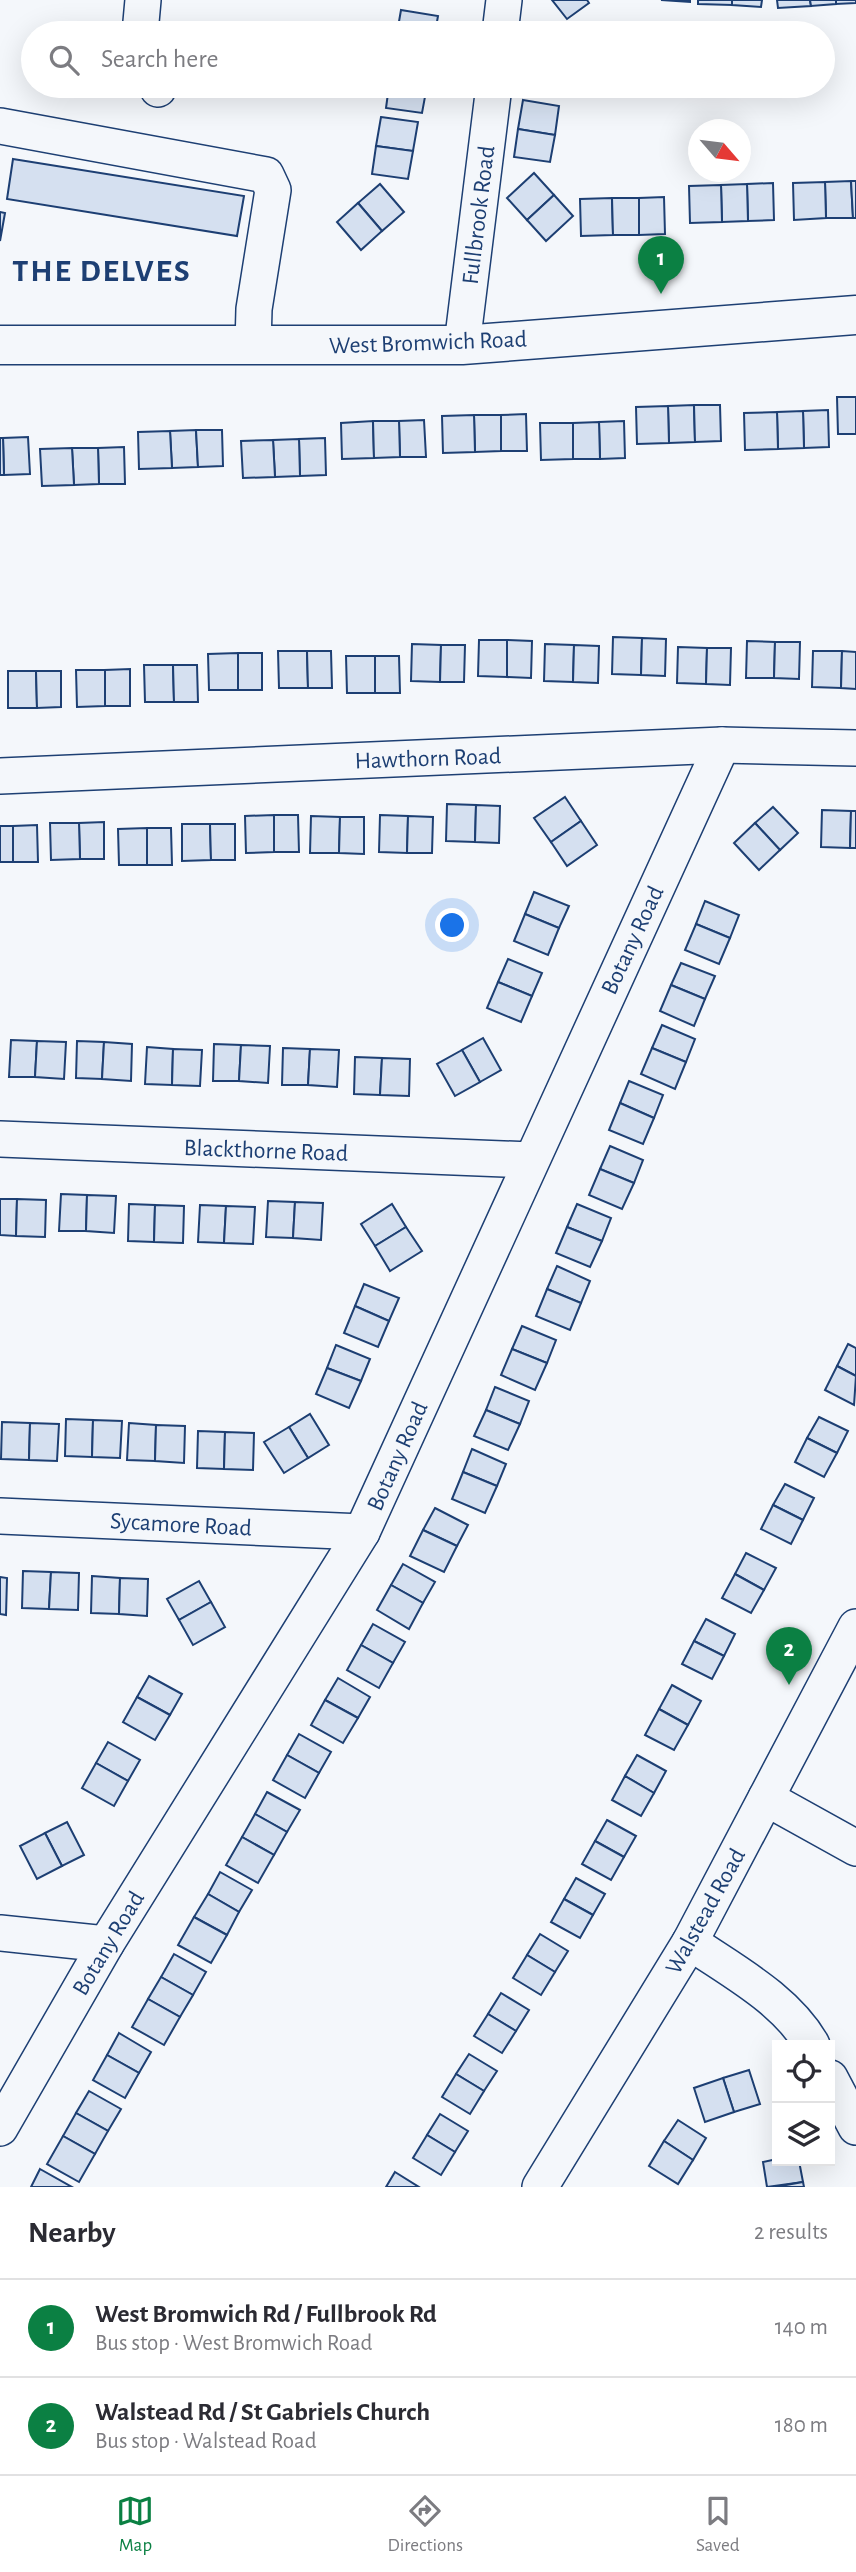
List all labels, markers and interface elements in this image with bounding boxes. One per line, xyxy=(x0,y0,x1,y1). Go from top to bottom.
search box xyxy=(21,21,835,98)
icon: search xyxy=(45,41,83,79)
text: Search here xyxy=(101,46,219,72)
north arrow xyxy=(688,119,751,182)
street label: Fullbrook Road xyxy=(459,144,499,286)
pin: 1 xyxy=(638,236,684,294)
district label: THE DELVES xyxy=(12,255,192,287)
street label: West Bromwich Road xyxy=(329,328,527,358)
street label: Hawthorn Road xyxy=(354,744,502,774)
street label: Botany Road xyxy=(597,882,668,998)
your location xyxy=(435,908,469,942)
street label: Blackthorne Road xyxy=(183,1136,349,1166)
street label: Botany Road xyxy=(363,1398,433,1515)
street label: Sycamore Road xyxy=(109,1509,252,1541)
pin: 2 xyxy=(766,1627,812,1685)
street label: Walstead Road xyxy=(662,1845,750,1978)
street label: Botany Road xyxy=(68,1887,149,2000)
map controls xyxy=(772,2040,835,2166)
button: locate xyxy=(772,2040,835,2103)
button: layers xyxy=(772,2103,835,2166)
text: Nearby xyxy=(28,2218,116,2248)
text: 2 results xyxy=(754,2221,828,2244)
text: West Bromwich Rd / Fullbrook Rd xyxy=(95,2301,437,2327)
text: 1 xyxy=(47,2316,55,2339)
text: 140 m xyxy=(775,2316,828,2339)
text: Bus stop · West Bromwich Road xyxy=(95,2332,373,2355)
text: Walstead Rd / St Gabriels Church xyxy=(95,2399,430,2425)
text: 2 xyxy=(46,2414,56,2437)
text: 180 m xyxy=(775,2414,828,2437)
text: Bus stop · Walstead Road xyxy=(95,2430,317,2453)
tab: Map xyxy=(116,2492,154,2557)
tab: Directions xyxy=(387,2492,463,2557)
tab: Saved xyxy=(696,2492,740,2557)

